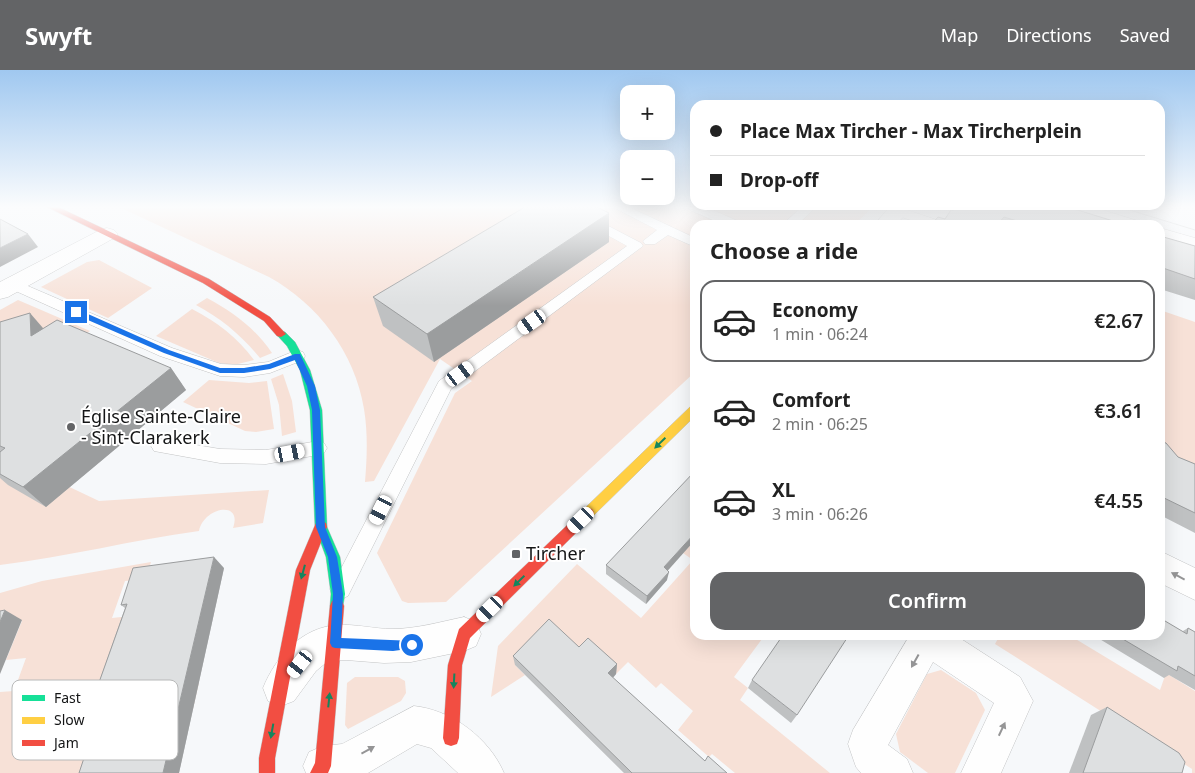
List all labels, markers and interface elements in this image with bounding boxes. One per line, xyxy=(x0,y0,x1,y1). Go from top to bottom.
text: Swyft xyxy=(25,19,92,52)
text: Map xyxy=(941,23,978,47)
text: Directions xyxy=(1006,23,1092,47)
text: Saved xyxy=(1120,23,1170,47)
map controls xyxy=(620,85,675,205)
button: + xyxy=(620,85,675,140)
text: Place Max Tircher - Max Tircherplein xyxy=(740,118,1082,144)
button: − xyxy=(620,150,675,205)
text: Drop-off xyxy=(740,167,819,193)
text: Choose a ride xyxy=(710,235,858,265)
text: Economy xyxy=(772,297,858,323)
icon: car xyxy=(712,299,757,344)
route end xyxy=(65,301,87,323)
car xyxy=(515,307,548,337)
text: €2.67 xyxy=(1094,308,1143,334)
text: 1 min · 06:24 xyxy=(772,323,868,345)
car xyxy=(443,359,476,389)
text: Comfort xyxy=(772,387,851,413)
icon: car xyxy=(712,389,757,434)
text: €3.61 xyxy=(1094,398,1143,424)
place label: Église Sainte-Claire - Sint-Clarakerk xyxy=(81,404,241,449)
text: 2 min · 06:25 xyxy=(772,413,868,435)
marker: Église Sainte-Claire - Sint-Clarakerk xyxy=(65,421,77,433)
one-way arrow xyxy=(654,437,666,449)
car xyxy=(273,443,306,463)
text: XL xyxy=(772,477,795,503)
icon: car xyxy=(712,479,757,524)
text: €4.55 xyxy=(1094,488,1143,514)
car xyxy=(367,493,394,527)
text: 3 min · 06:26 xyxy=(772,503,868,525)
car xyxy=(564,504,597,536)
place label: Tircher xyxy=(526,541,586,565)
marker: Tircher xyxy=(510,548,522,560)
one-way arrow xyxy=(298,565,306,580)
one-way arrow xyxy=(1171,571,1184,580)
button: Confirm xyxy=(710,572,1145,630)
one-way arrow xyxy=(513,575,525,587)
car xyxy=(473,593,506,625)
route start xyxy=(401,634,423,656)
car xyxy=(284,648,315,680)
one-way arrow xyxy=(910,654,919,667)
one-way arrow xyxy=(449,673,457,689)
legend xyxy=(12,680,178,760)
text: Fast xyxy=(54,688,81,707)
one-way arrow xyxy=(326,692,334,708)
text: Slow xyxy=(54,710,85,729)
one-way arrow xyxy=(998,722,1006,736)
one-way arrow xyxy=(267,724,275,740)
text: Jam xyxy=(52,733,79,752)
one-way arrow xyxy=(361,746,375,755)

